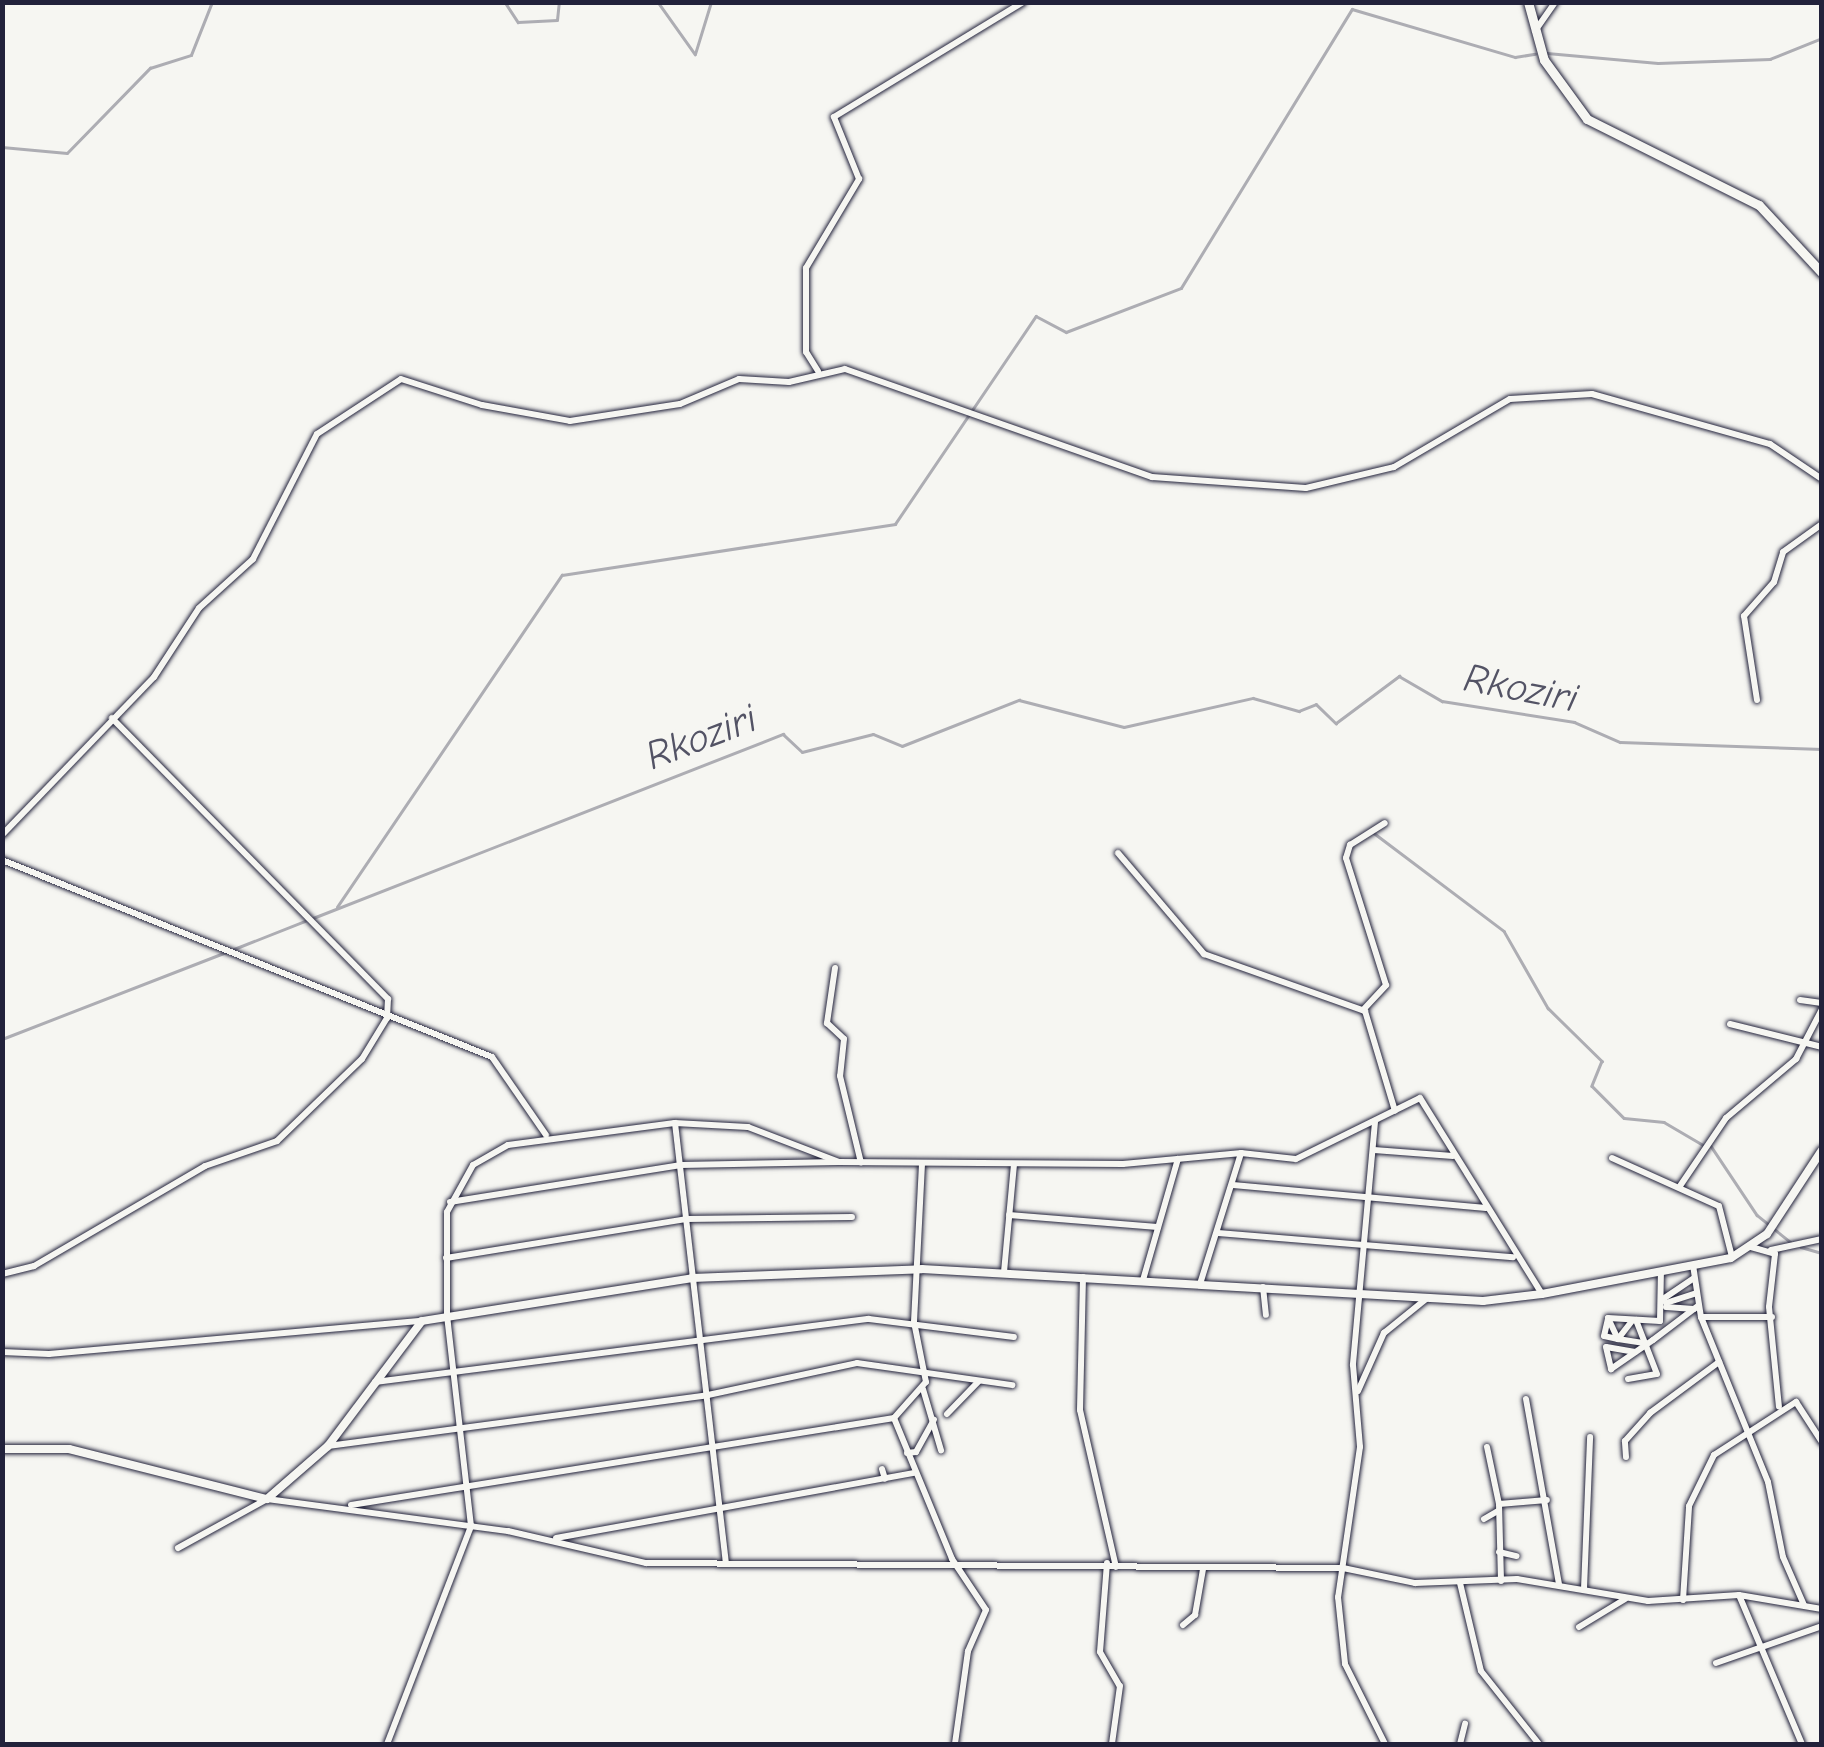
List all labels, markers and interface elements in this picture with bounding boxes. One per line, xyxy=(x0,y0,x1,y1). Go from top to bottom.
water label: Rkoziri xyxy=(1460,653,1582,723)
water label: Rkoziri xyxy=(639,694,763,780)

